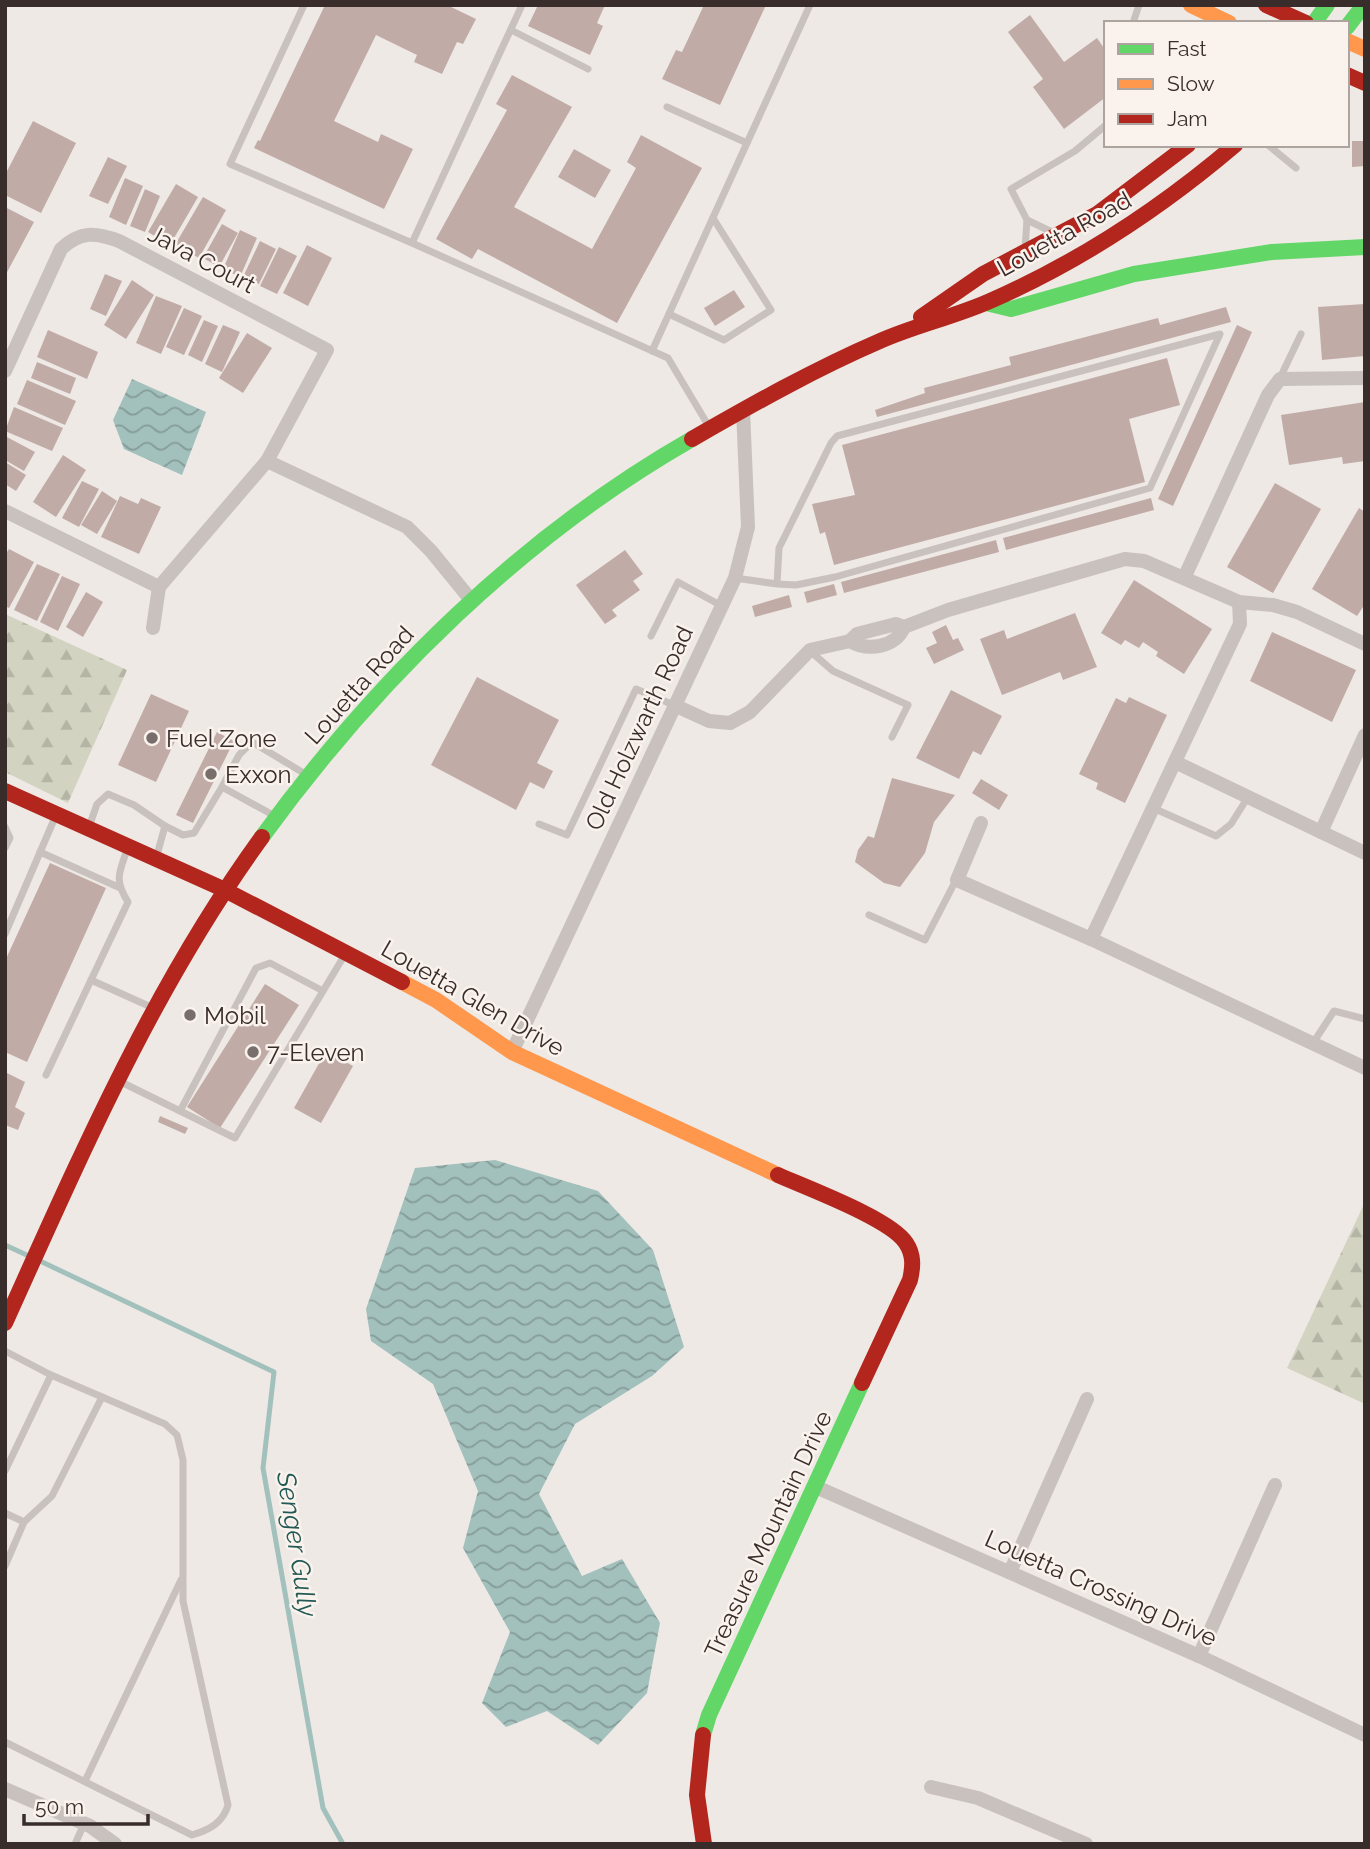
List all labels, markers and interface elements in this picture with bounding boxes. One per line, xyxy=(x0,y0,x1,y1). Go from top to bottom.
legend xyxy=(1104,21,1349,147)
text: Fast xyxy=(1167,36,1207,61)
text: Slow xyxy=(1167,71,1215,96)
text: Jam xyxy=(1167,106,1208,131)
street label: Louetta Road xyxy=(992,185,1136,283)
street label: Java Court xyxy=(143,219,261,299)
street label: Louetta Road xyxy=(298,620,420,750)
street label: Old Holzwarth Road xyxy=(579,621,699,835)
place label: Fuel Zone xyxy=(166,724,277,753)
marker: Fuel Zone xyxy=(144,730,160,746)
place label: Exxon xyxy=(225,760,292,789)
marker: Exxon xyxy=(203,766,219,782)
street label: Louetta Glen Drive xyxy=(376,934,570,1062)
place label: Mobil xyxy=(204,1001,266,1030)
marker: Mobil xyxy=(182,1007,198,1023)
place label: 7-Eleven xyxy=(267,1038,365,1067)
marker: 7-Eleven xyxy=(245,1044,261,1060)
street label: Treasure Mountain Drive xyxy=(698,1406,838,1662)
water label: Senger Gully xyxy=(271,1468,323,1620)
street label: Louetta Crossing Drive xyxy=(980,1524,1222,1652)
scale bar xyxy=(24,1783,149,1827)
text: 50 m xyxy=(35,1794,84,1819)

